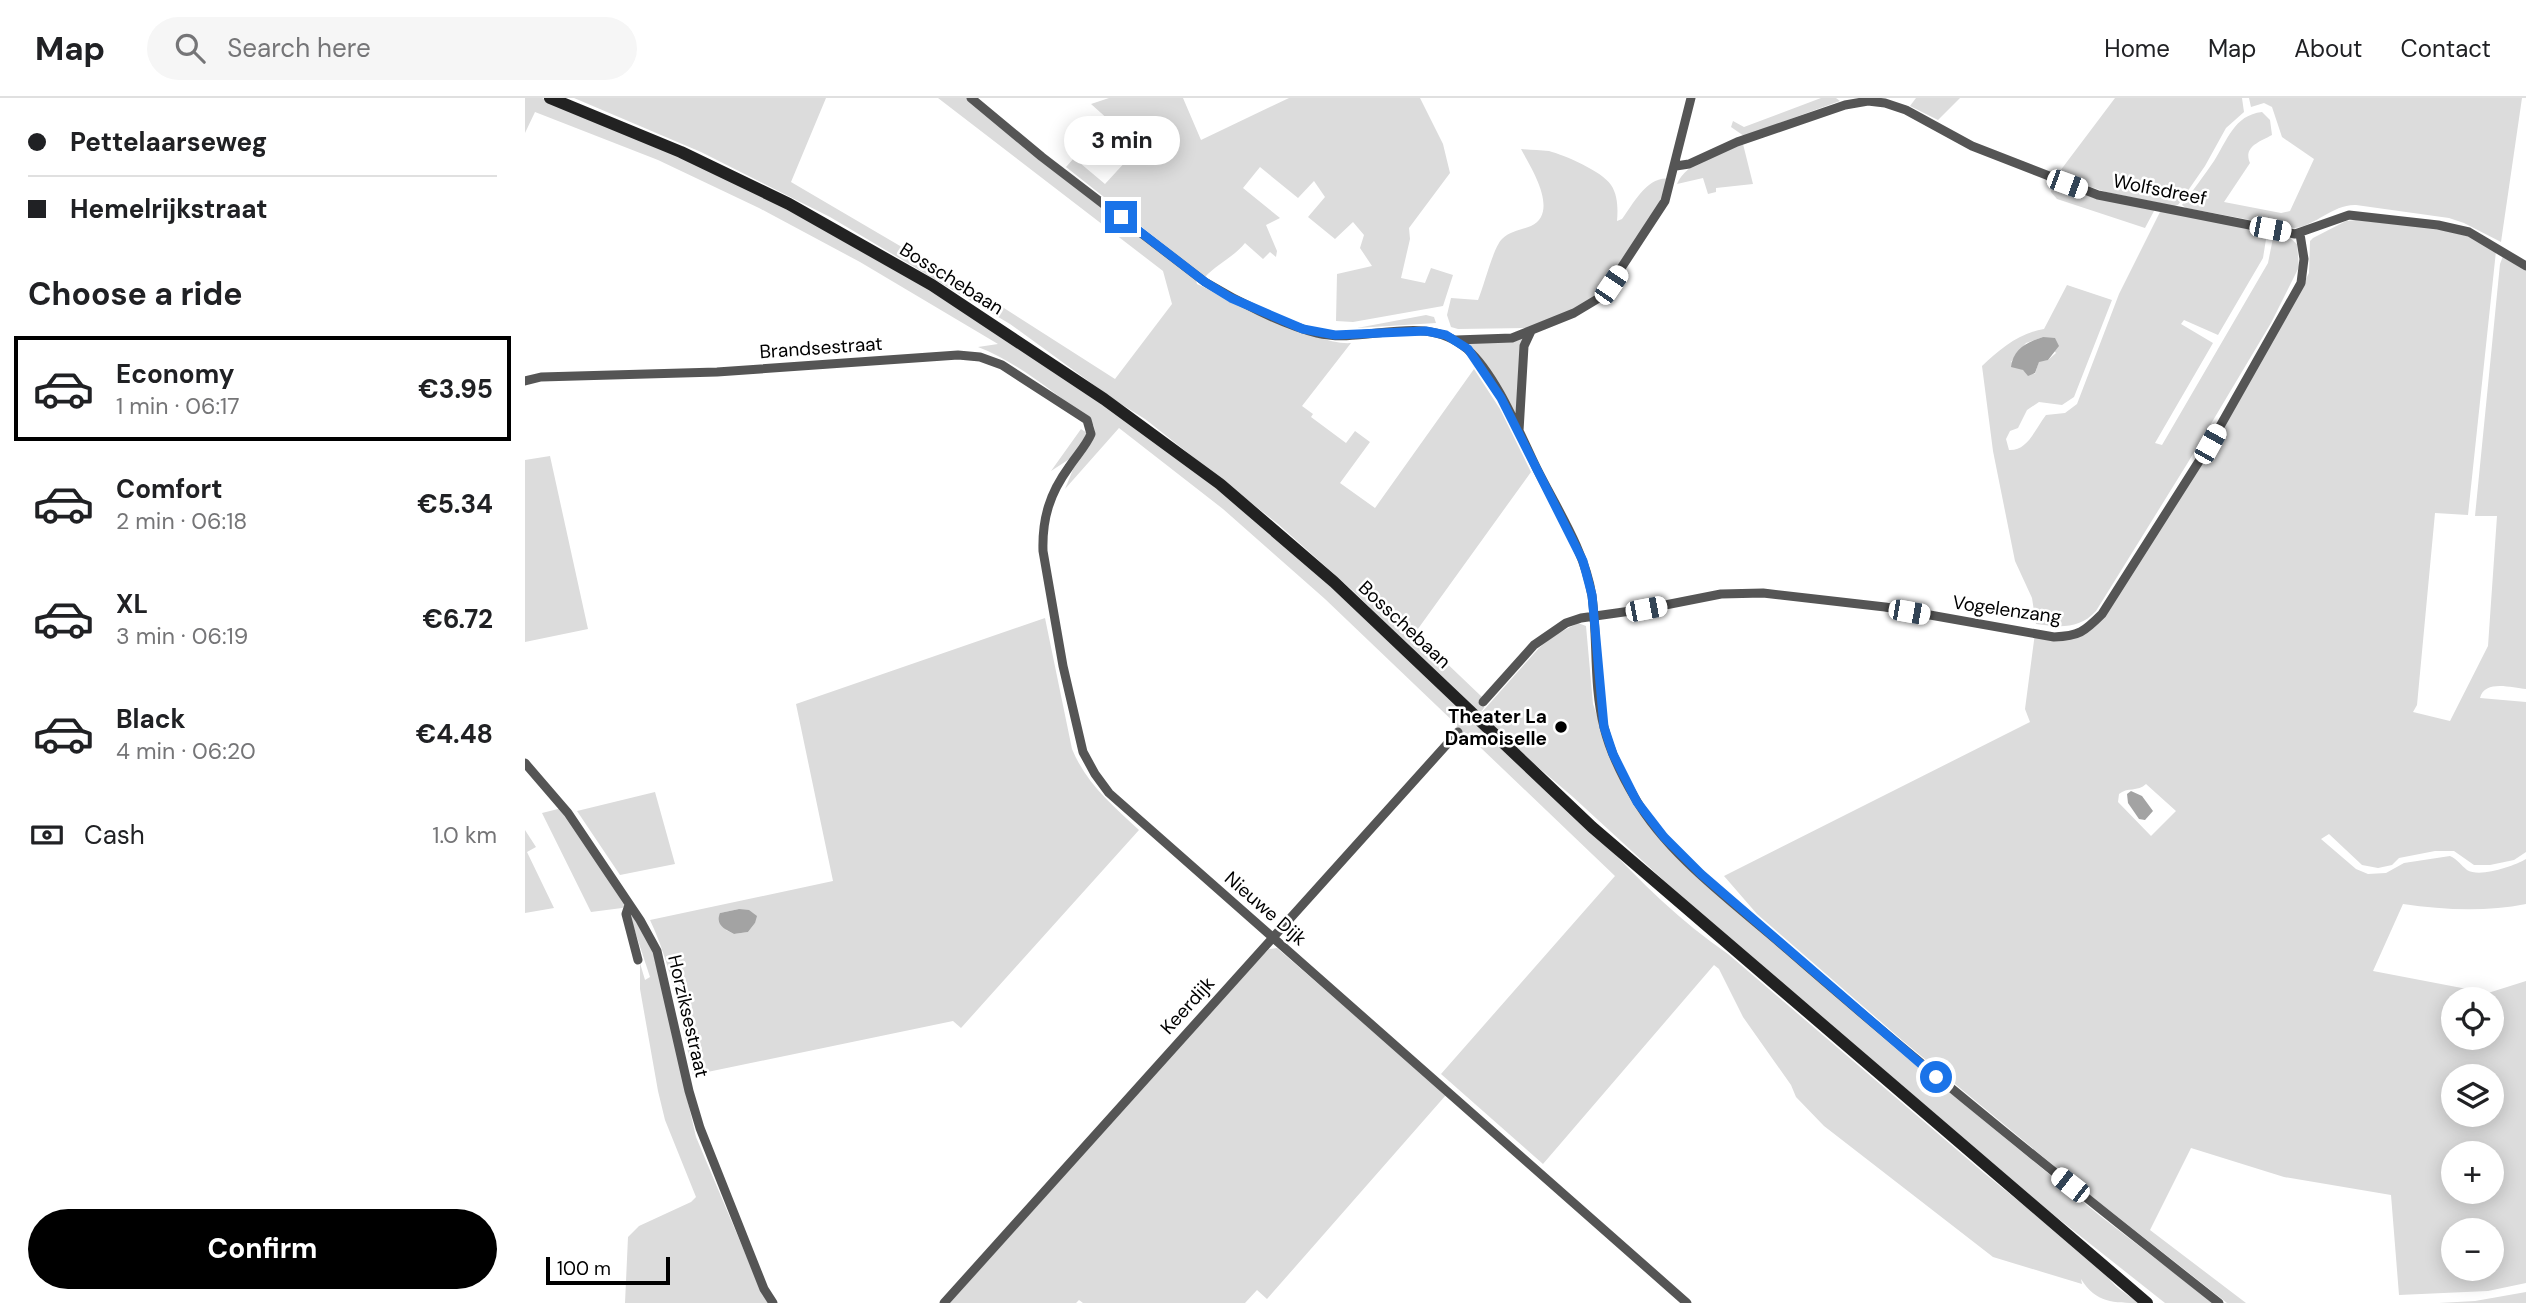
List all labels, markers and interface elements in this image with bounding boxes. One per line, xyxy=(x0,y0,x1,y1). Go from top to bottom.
search box xyxy=(147,17,637,80)
text: Map xyxy=(35,27,105,70)
icon: search xyxy=(171,29,209,67)
text: Search here xyxy=(227,31,371,65)
text: Home xyxy=(2104,33,2170,64)
text: Map xyxy=(2208,33,2256,64)
text: About xyxy=(2294,33,2363,64)
text: Contact xyxy=(2401,33,2491,64)
callout: 3 min xyxy=(1063,116,1179,164)
text: Pettelaarseweg xyxy=(70,125,267,159)
text: 3 min xyxy=(1091,125,1153,155)
car xyxy=(2044,167,2091,201)
street label: Wolfsdreef xyxy=(2111,168,2209,211)
text: Hemelrijkstraat xyxy=(70,192,267,226)
route end xyxy=(1105,201,1137,233)
car xyxy=(2248,215,2293,243)
street label: Bosschebaan xyxy=(895,237,1008,320)
car xyxy=(1591,262,1632,308)
text: Choose a ride xyxy=(28,273,243,315)
street label: Brandsestraat xyxy=(759,331,883,364)
icon: car xyxy=(32,357,95,420)
text: Economy xyxy=(116,357,234,391)
text: €3.95 xyxy=(418,372,493,406)
text: 1 min · 06:17 xyxy=(116,391,240,421)
car xyxy=(2191,421,2230,467)
icon: car xyxy=(32,472,95,535)
text: Comfort xyxy=(116,472,222,506)
text: €5.34 xyxy=(417,487,493,521)
text: 2 min · 06:18 xyxy=(116,506,247,536)
street label: Bosschebaan xyxy=(1353,575,1456,674)
icon: car xyxy=(32,587,95,650)
text: XL xyxy=(116,587,148,621)
street label: Vogelenzang xyxy=(1951,589,2063,630)
car xyxy=(1624,595,1669,623)
car xyxy=(1887,598,1932,626)
text: €6.72 xyxy=(422,602,493,636)
text: 3 min · 06:19 xyxy=(116,621,248,651)
icon: car xyxy=(32,702,95,765)
text: Black xyxy=(116,702,186,736)
place label: Theater La Damoiselle xyxy=(1445,704,1547,751)
text: €4.48 xyxy=(416,717,493,751)
marker: Theater La Damoiselle xyxy=(1553,719,1569,735)
text: 4 min · 06:20 xyxy=(116,736,256,766)
icon: cash xyxy=(28,816,66,854)
text: Cash xyxy=(84,818,145,852)
text: 1.0 km xyxy=(432,820,497,850)
street label: Nieuwe Dijk xyxy=(1219,866,1312,951)
street label: Horziksestraat xyxy=(662,952,715,1080)
street label: Keerdijk xyxy=(1155,971,1220,1039)
map controls xyxy=(2441,987,2504,1281)
button: locate xyxy=(2441,987,2504,1050)
route start xyxy=(1920,1061,1952,1093)
button: layers xyxy=(2441,1064,2504,1127)
button: + xyxy=(2441,1141,2504,1204)
car xyxy=(2047,1164,2094,1206)
button: Confirm xyxy=(28,1209,497,1289)
button: − xyxy=(2441,1218,2504,1281)
scale bar xyxy=(546,1254,670,1286)
text: 100 m xyxy=(557,1256,611,1281)

